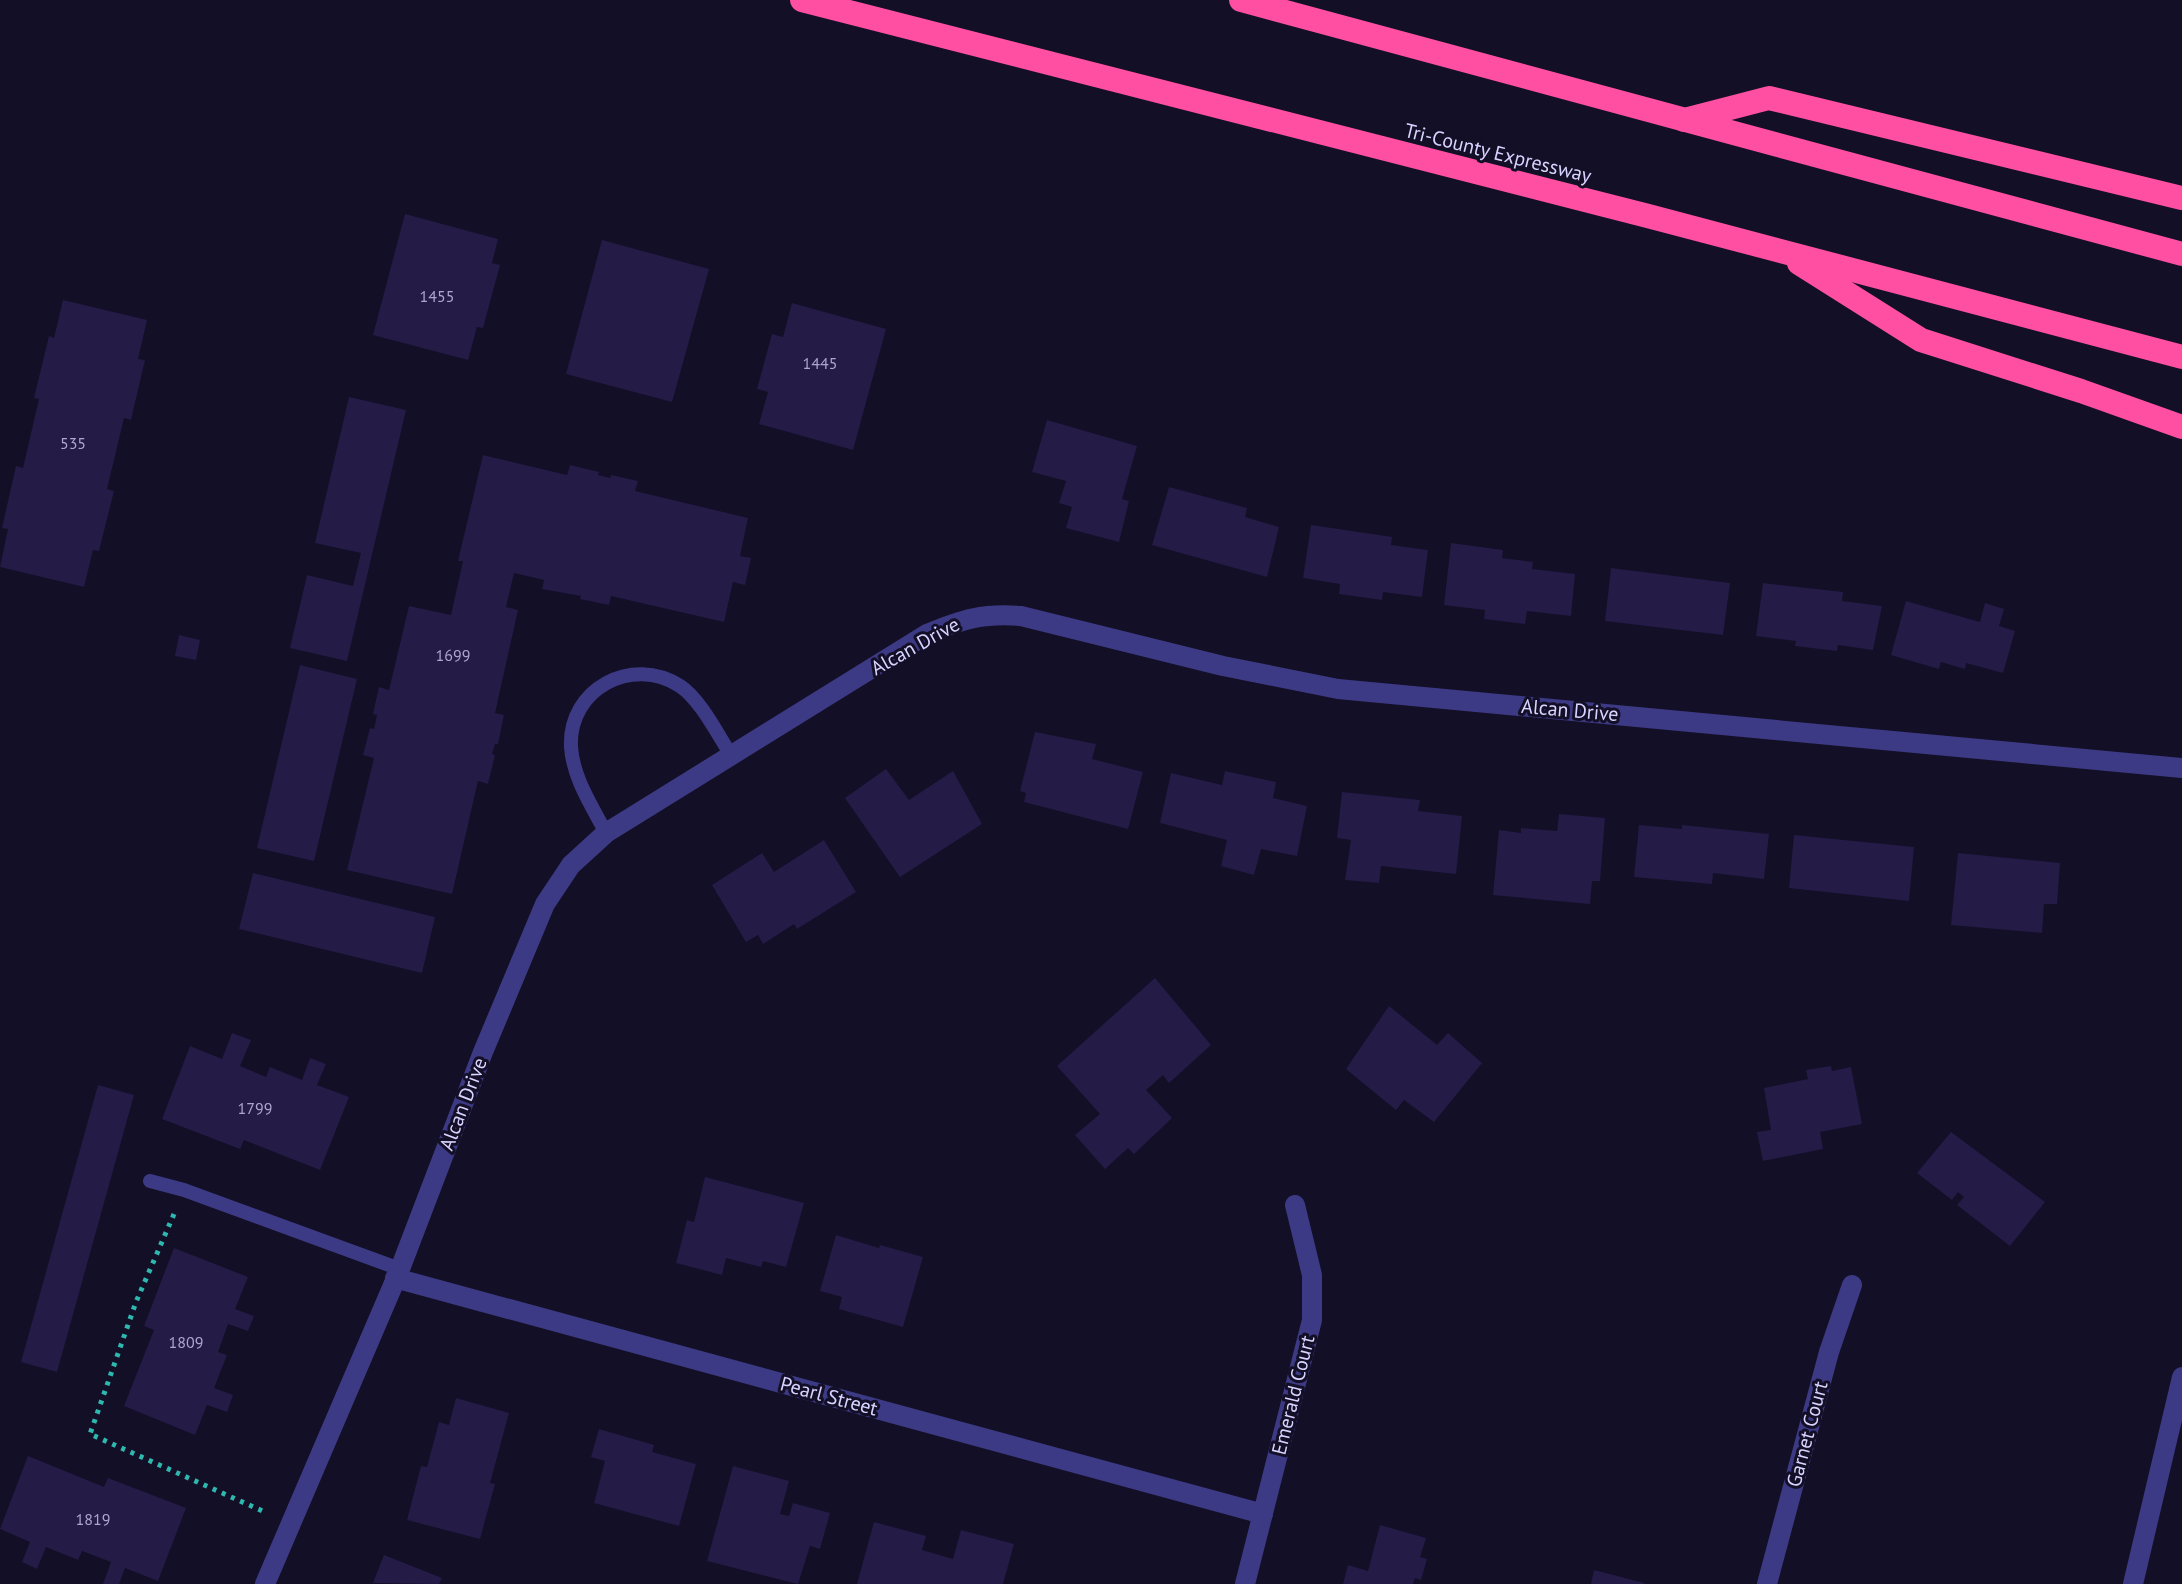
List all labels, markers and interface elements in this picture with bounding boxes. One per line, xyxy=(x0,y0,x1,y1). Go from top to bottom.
street label: Tri-County Expressway xyxy=(1402,117,1595,189)
house number: 1455 xyxy=(420,286,454,306)
house number: 1445 xyxy=(803,353,837,373)
house number: 535 xyxy=(60,433,86,453)
street label: Alcan Drive xyxy=(866,611,964,681)
house number: 1699 xyxy=(436,645,470,665)
street label: Alcan Drive xyxy=(1520,693,1620,727)
street label: Alcan Drive xyxy=(433,1054,493,1154)
house number: 1799 xyxy=(238,1098,272,1118)
house number: 1809 xyxy=(169,1332,203,1352)
street label: Emerald Court xyxy=(1266,1332,1320,1457)
street label: Pearl Street xyxy=(778,1371,881,1422)
street label: Garnet Court xyxy=(1780,1378,1834,1490)
house number: 1819 xyxy=(76,1509,110,1529)

